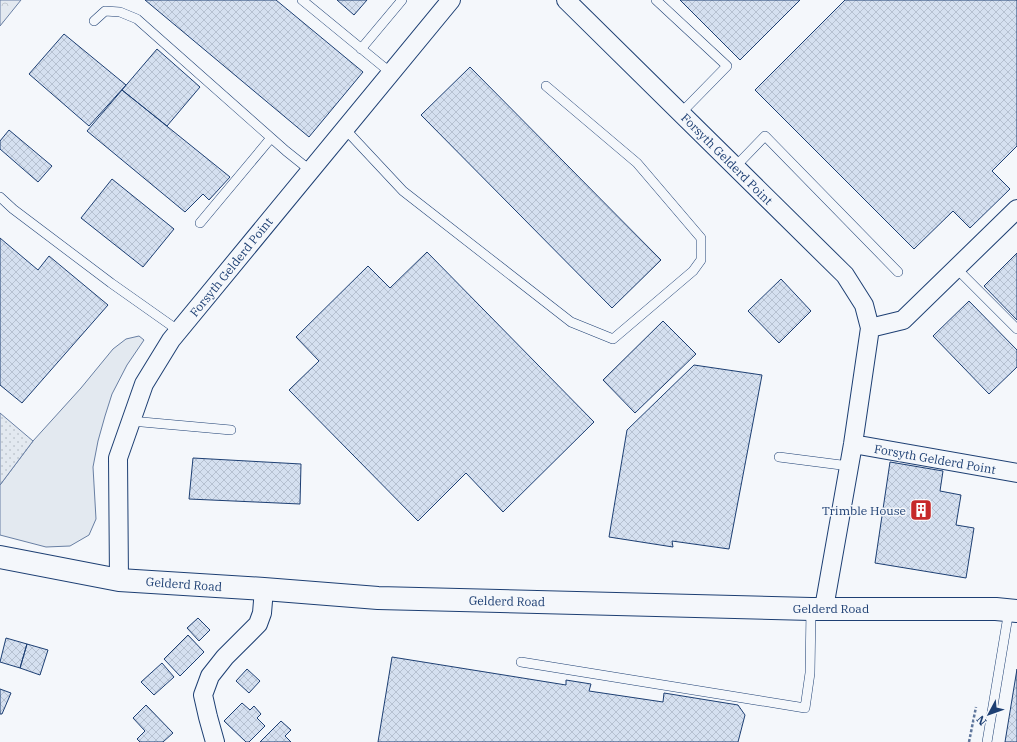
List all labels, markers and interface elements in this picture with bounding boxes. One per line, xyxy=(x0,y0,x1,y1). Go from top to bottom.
street label: Forsyth Gelderd Point xyxy=(678,110,776,208)
street label: Forsyth Gelderd Point xyxy=(186,214,276,320)
street label: Forsyth Gelderd Point xyxy=(873,441,997,477)
building icon: Trimble House xyxy=(908,497,934,523)
place label: Trimble House xyxy=(822,503,906,518)
street label: Gelderd Road xyxy=(145,574,223,594)
street label: Gelderd Road xyxy=(469,593,545,609)
street label: Gelderd Road xyxy=(793,601,869,616)
north arrow xyxy=(969,694,1009,734)
text: N xyxy=(973,712,990,728)

